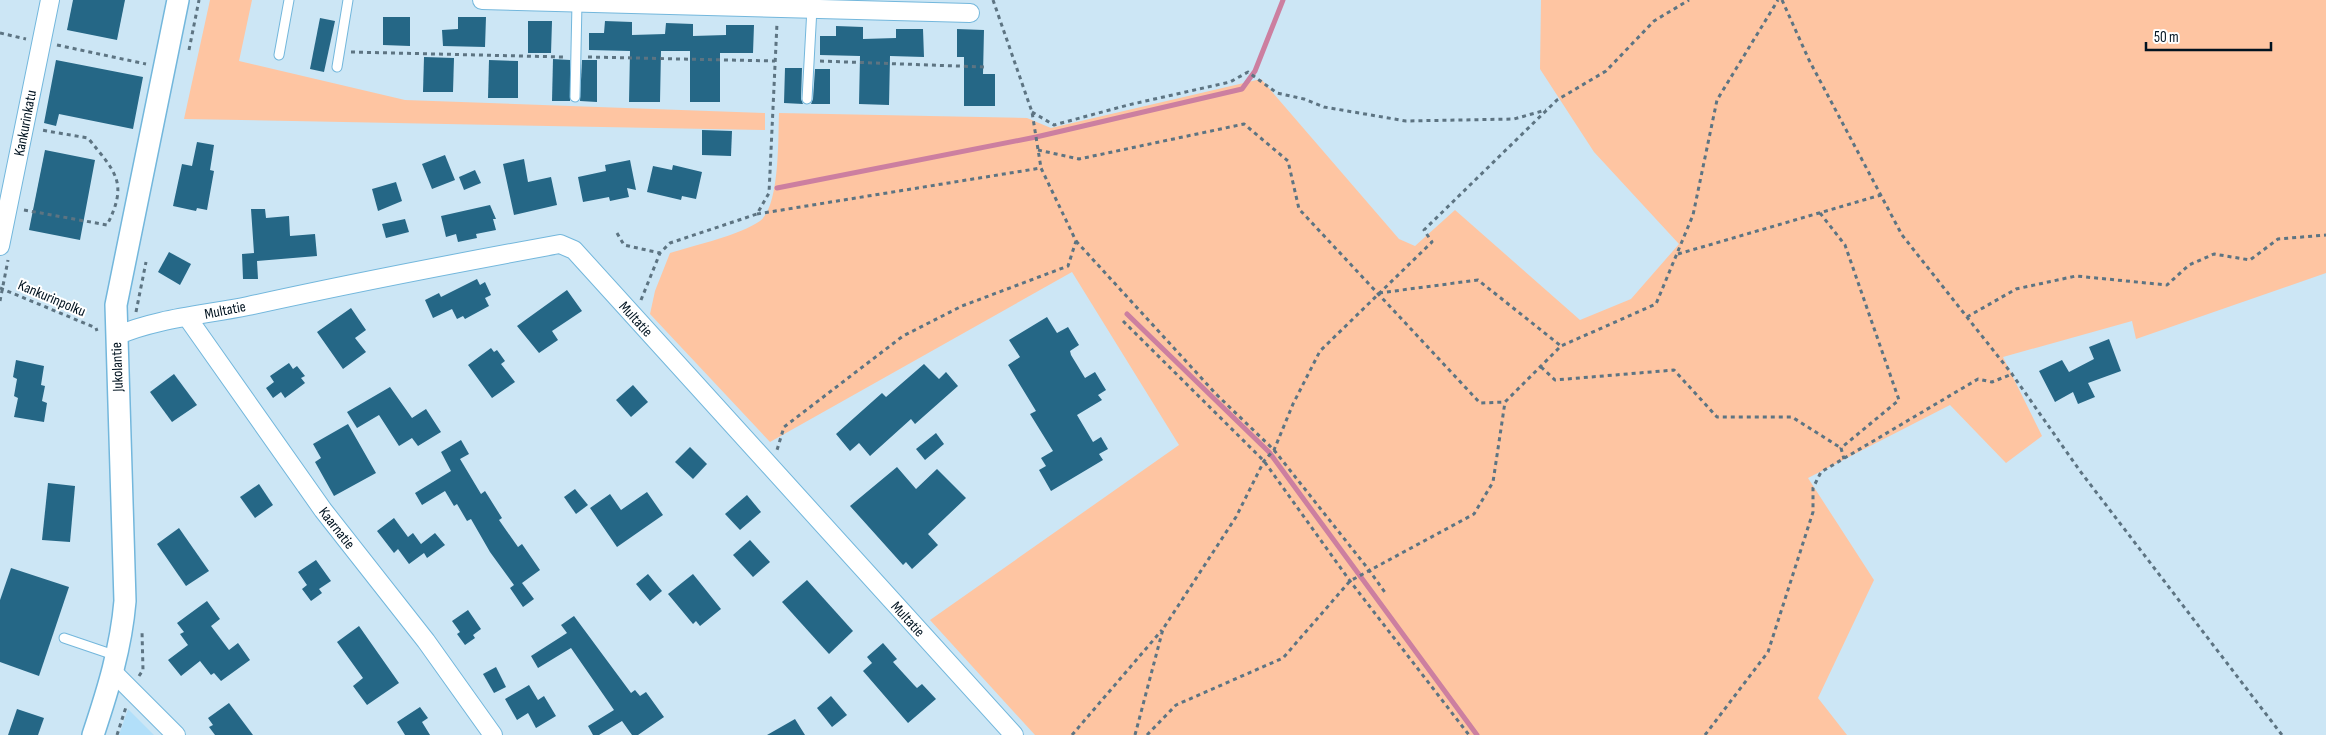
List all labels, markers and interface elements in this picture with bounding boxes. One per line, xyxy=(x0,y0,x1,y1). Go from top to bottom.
scale bar xyxy=(2146,20,2271,52)
text: 50 m xyxy=(2154,28,2179,47)
street label: Kankurinkatu xyxy=(10,89,41,158)
street label: Kankurinpolku xyxy=(15,276,88,321)
street label: Multatie xyxy=(203,297,247,324)
street label: Multatie xyxy=(615,298,657,341)
street label: Jukolantie xyxy=(107,342,128,393)
street label: Kaarnatie xyxy=(314,503,359,553)
street label: Multatie xyxy=(887,598,929,641)

